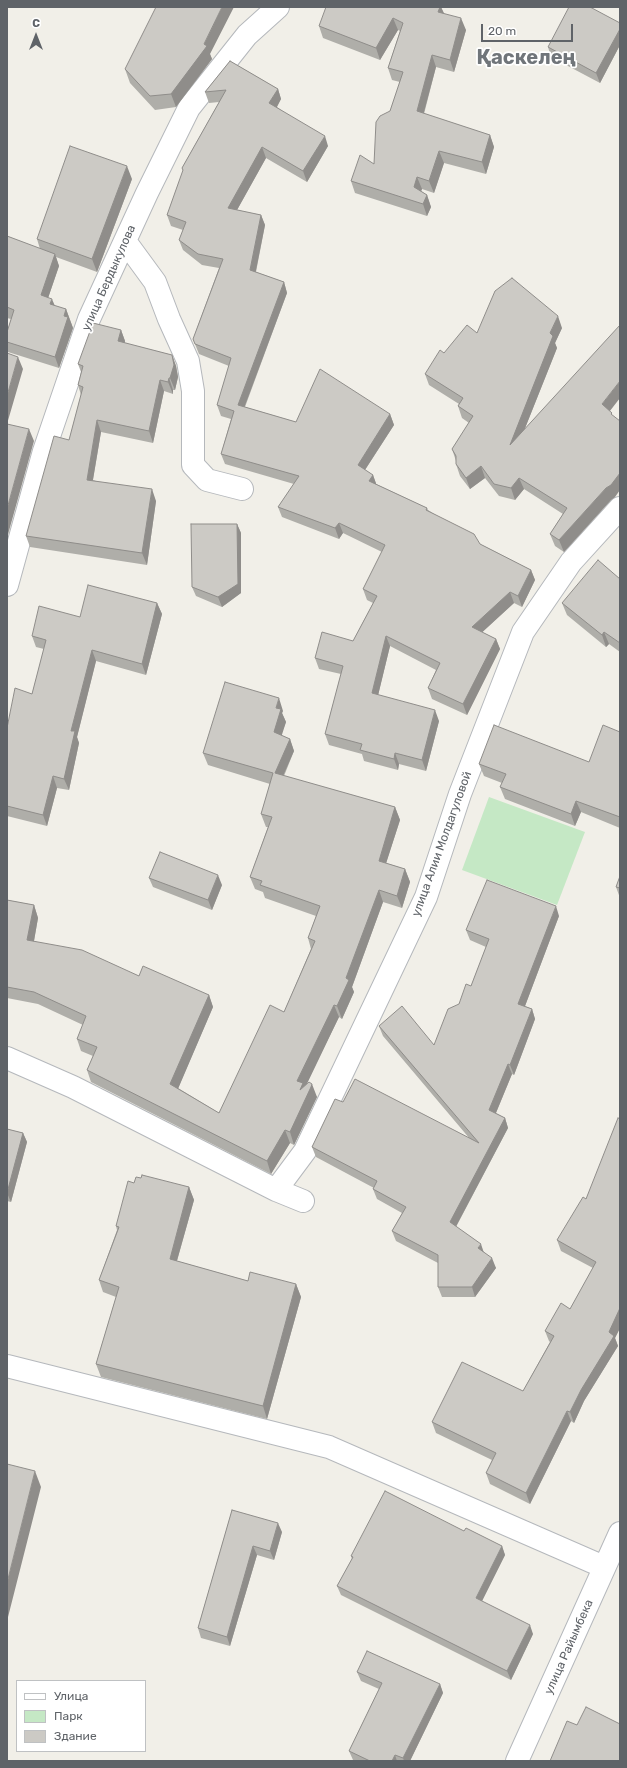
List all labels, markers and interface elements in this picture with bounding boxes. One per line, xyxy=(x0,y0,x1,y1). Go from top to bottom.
north arrow xyxy=(16,16,56,56)
scale bar xyxy=(483,16,575,42)
text: С xyxy=(32,17,40,30)
text: 20 m xyxy=(488,24,516,38)
district label: Қаскелең xyxy=(476,46,576,70)
street label: улица Бердыкулова xyxy=(79,223,139,333)
street label: улица Алии Молдагуловой xyxy=(409,770,475,918)
street label: улица Райымбека xyxy=(542,1597,596,1697)
legend xyxy=(16,1680,146,1752)
text: Улица xyxy=(54,1689,88,1703)
text: Парк xyxy=(54,1709,83,1723)
text: Здание xyxy=(54,1729,97,1743)

